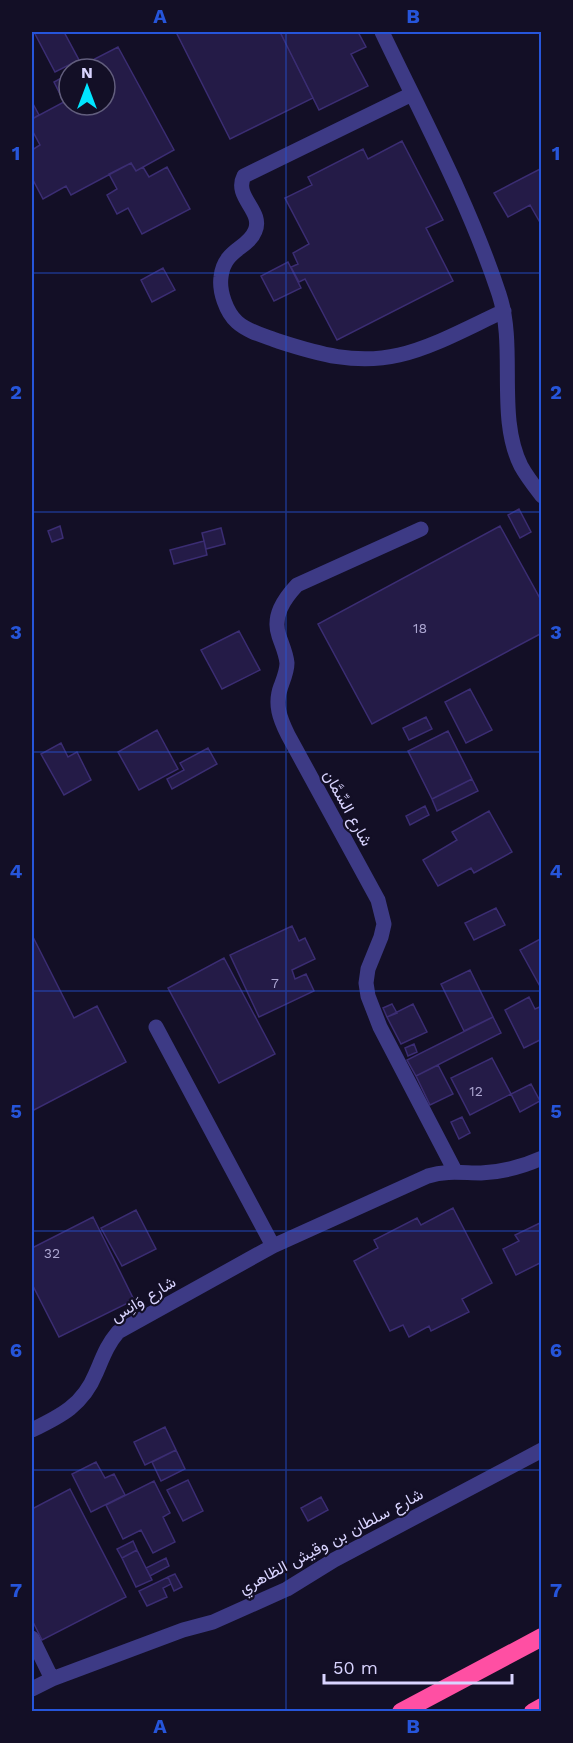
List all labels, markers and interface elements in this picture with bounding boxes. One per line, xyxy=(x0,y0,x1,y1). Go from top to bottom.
text: A xyxy=(153,4,167,28)
text: B xyxy=(406,4,420,28)
north arrow xyxy=(57,57,117,117)
text: N xyxy=(81,63,93,82)
text: 1 xyxy=(12,141,20,165)
text: 1 xyxy=(552,141,560,165)
text: 2 xyxy=(10,380,22,404)
text: 2 xyxy=(550,380,562,404)
text: 3 xyxy=(10,620,22,644)
house number: 18 xyxy=(413,620,427,636)
text: 3 xyxy=(550,620,562,644)
street label: شارع السِّمَّان xyxy=(318,767,377,850)
text: 4 xyxy=(10,859,23,883)
text: 4 xyxy=(550,859,563,883)
house number: 7 xyxy=(271,975,279,991)
house number: 12 xyxy=(469,1083,483,1099)
text: 5 xyxy=(10,1099,22,1123)
text: 5 xyxy=(550,1099,562,1123)
house number: 32 xyxy=(44,1245,60,1261)
street label: شارع وَانِس xyxy=(107,1272,180,1328)
text: 6 xyxy=(10,1338,22,1362)
text: 6 xyxy=(550,1338,562,1362)
street label: شارع سلطان بن وقيش الظاهري xyxy=(236,1484,428,1601)
text: 7 xyxy=(10,1578,22,1602)
text: 7 xyxy=(550,1578,562,1602)
scale bar xyxy=(324,1647,512,1685)
text: 50 m xyxy=(333,1657,378,1678)
text: A xyxy=(153,1714,167,1738)
text: B xyxy=(406,1714,420,1738)

